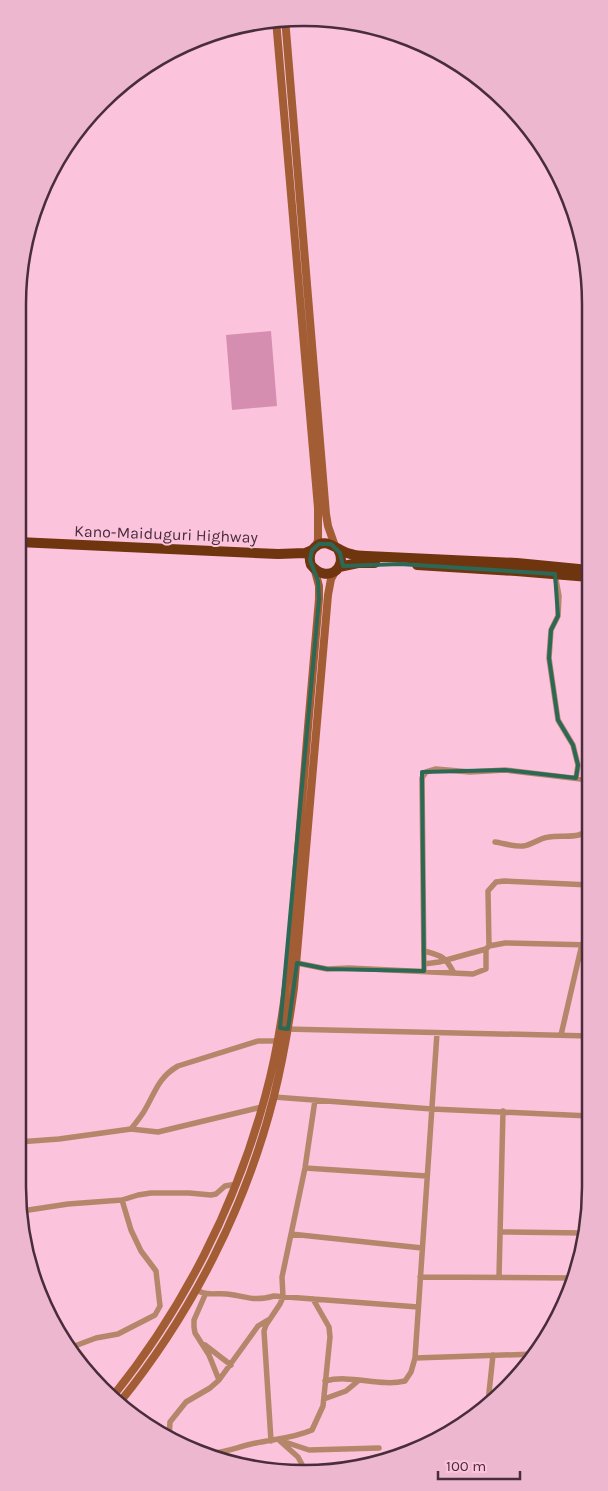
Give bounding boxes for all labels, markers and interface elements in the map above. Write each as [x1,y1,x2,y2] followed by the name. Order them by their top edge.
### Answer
[74,521,259,547] street label: Kano-Maiduguri Highway
[438,1448,520,1480] scale bar
[446,1457,486,1475] text: 100 m

